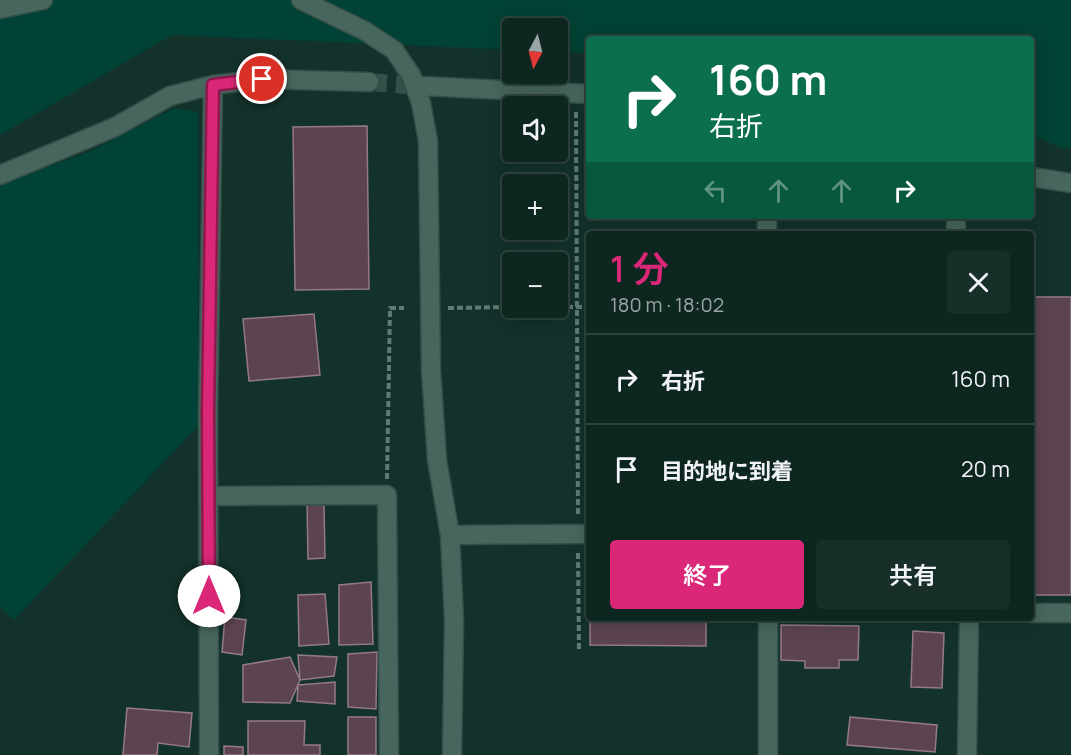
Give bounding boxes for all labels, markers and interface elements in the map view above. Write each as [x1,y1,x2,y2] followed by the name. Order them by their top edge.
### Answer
[502,18,568,84] north arrow
[502,18,568,318] map controls
[709,50,827,108] text: 160 m
[236,53,287,104] pin
[610,60,688,138] icon: right
[245,62,278,95] icon: arrive
[502,96,568,162] button: sound
[709,107,763,144] text: 右折
[502,174,568,240] button: +
[699,174,732,207] icon: left
[762,174,795,207] icon: ahead
[825,174,858,207] icon: ahead
[888,174,921,207] icon: right
[610,244,668,293] text: 1 分
[947,251,1010,314] button: close
[502,252,568,318] button: −
[610,291,724,318] text: 180 m · 18:02
[610,363,643,396] icon: right
[951,364,1010,394] text: 160 m
[661,366,705,396] text: 右折
[610,453,643,486] icon: arrive
[961,454,1010,484] text: 20 m
[661,456,793,486] text: 目的地に到着
[610,540,804,609] button: 終了
[816,540,1010,609] button: 共有
[177,564,241,628] position arrow

